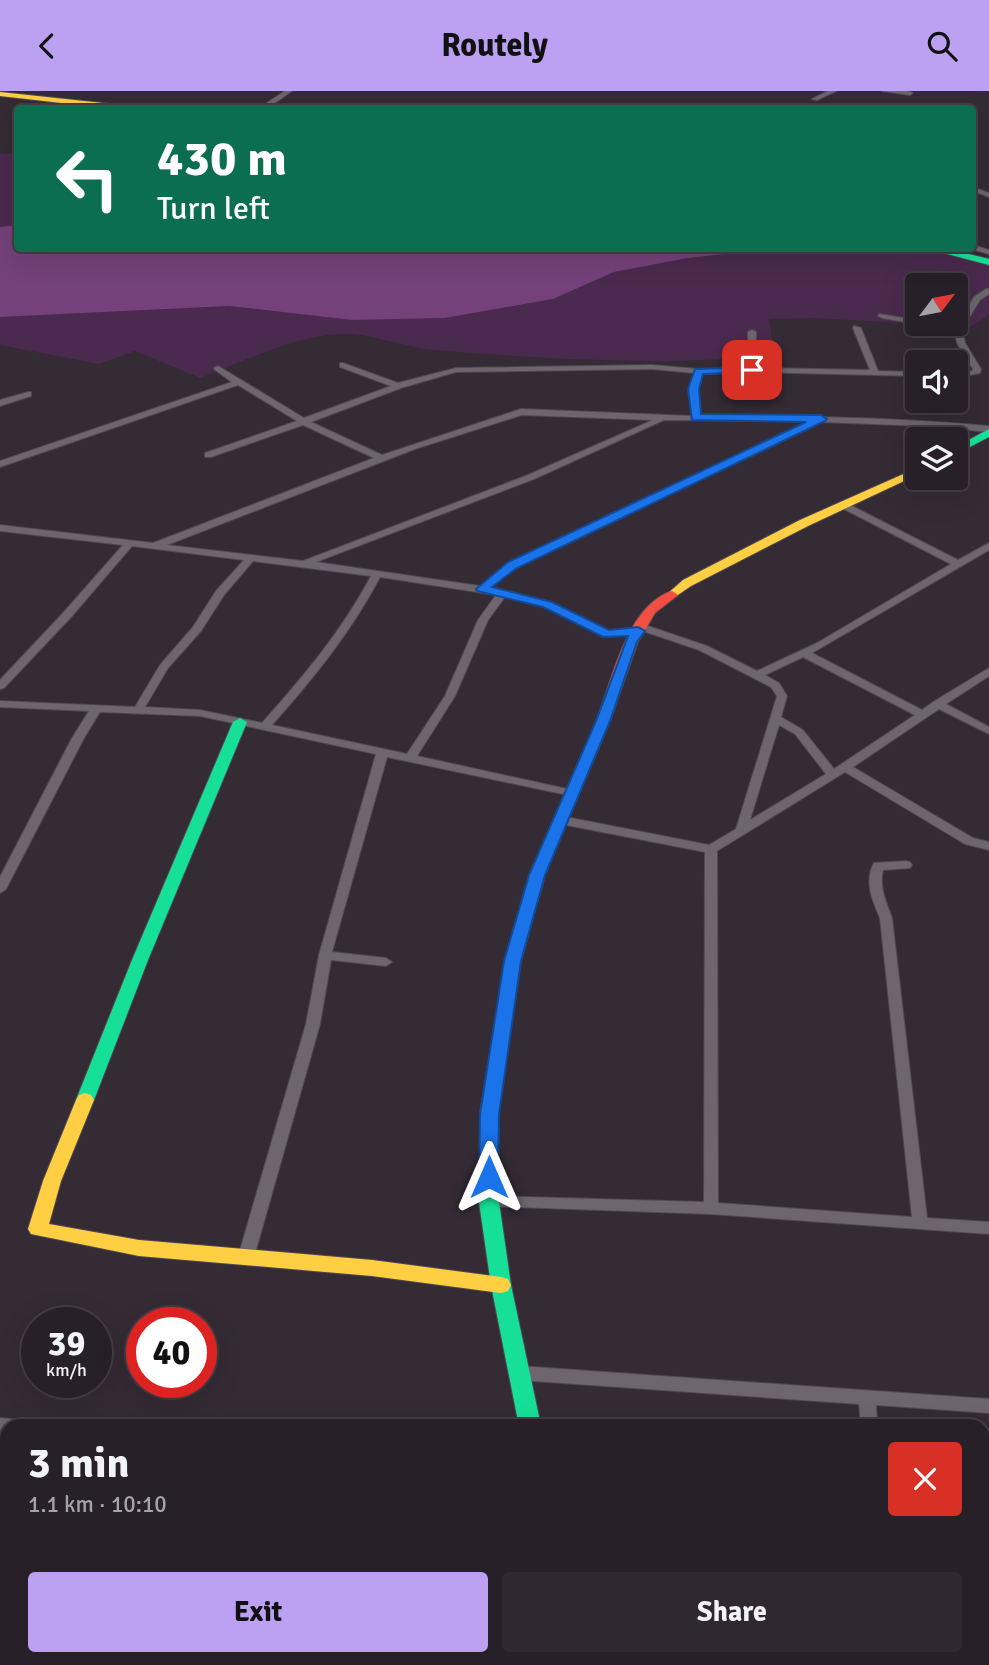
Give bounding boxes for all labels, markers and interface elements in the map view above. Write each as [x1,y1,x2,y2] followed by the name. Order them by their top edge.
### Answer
[441,26,548,65] text: Routely
[28,27,66,65] icon: back
[923,27,961,65] icon: search
[157,129,287,189] text: 430 m
[42,133,133,224] icon: left
[157,189,270,228] text: Turn left
[905,273,968,336] north arrow
[905,273,968,490] map controls
[722,340,782,400] pin
[905,350,968,413] button: sound
[733,351,771,389] icon: arrive
[905,427,968,490] button: layers
[452,1140,526,1214] position arrow
[126,1307,217,1398] speed limit sign: 40
[48,1322,85,1365] text: 39
[46,1359,87,1381] text: km/h
[28,1438,129,1489] text: 3 min
[888,1442,962,1516] button: close
[28,1490,167,1519] text: 1.1 km · 10:10
[28,1572,488,1652] button: Exit
[502,1572,962,1652] button: Share

